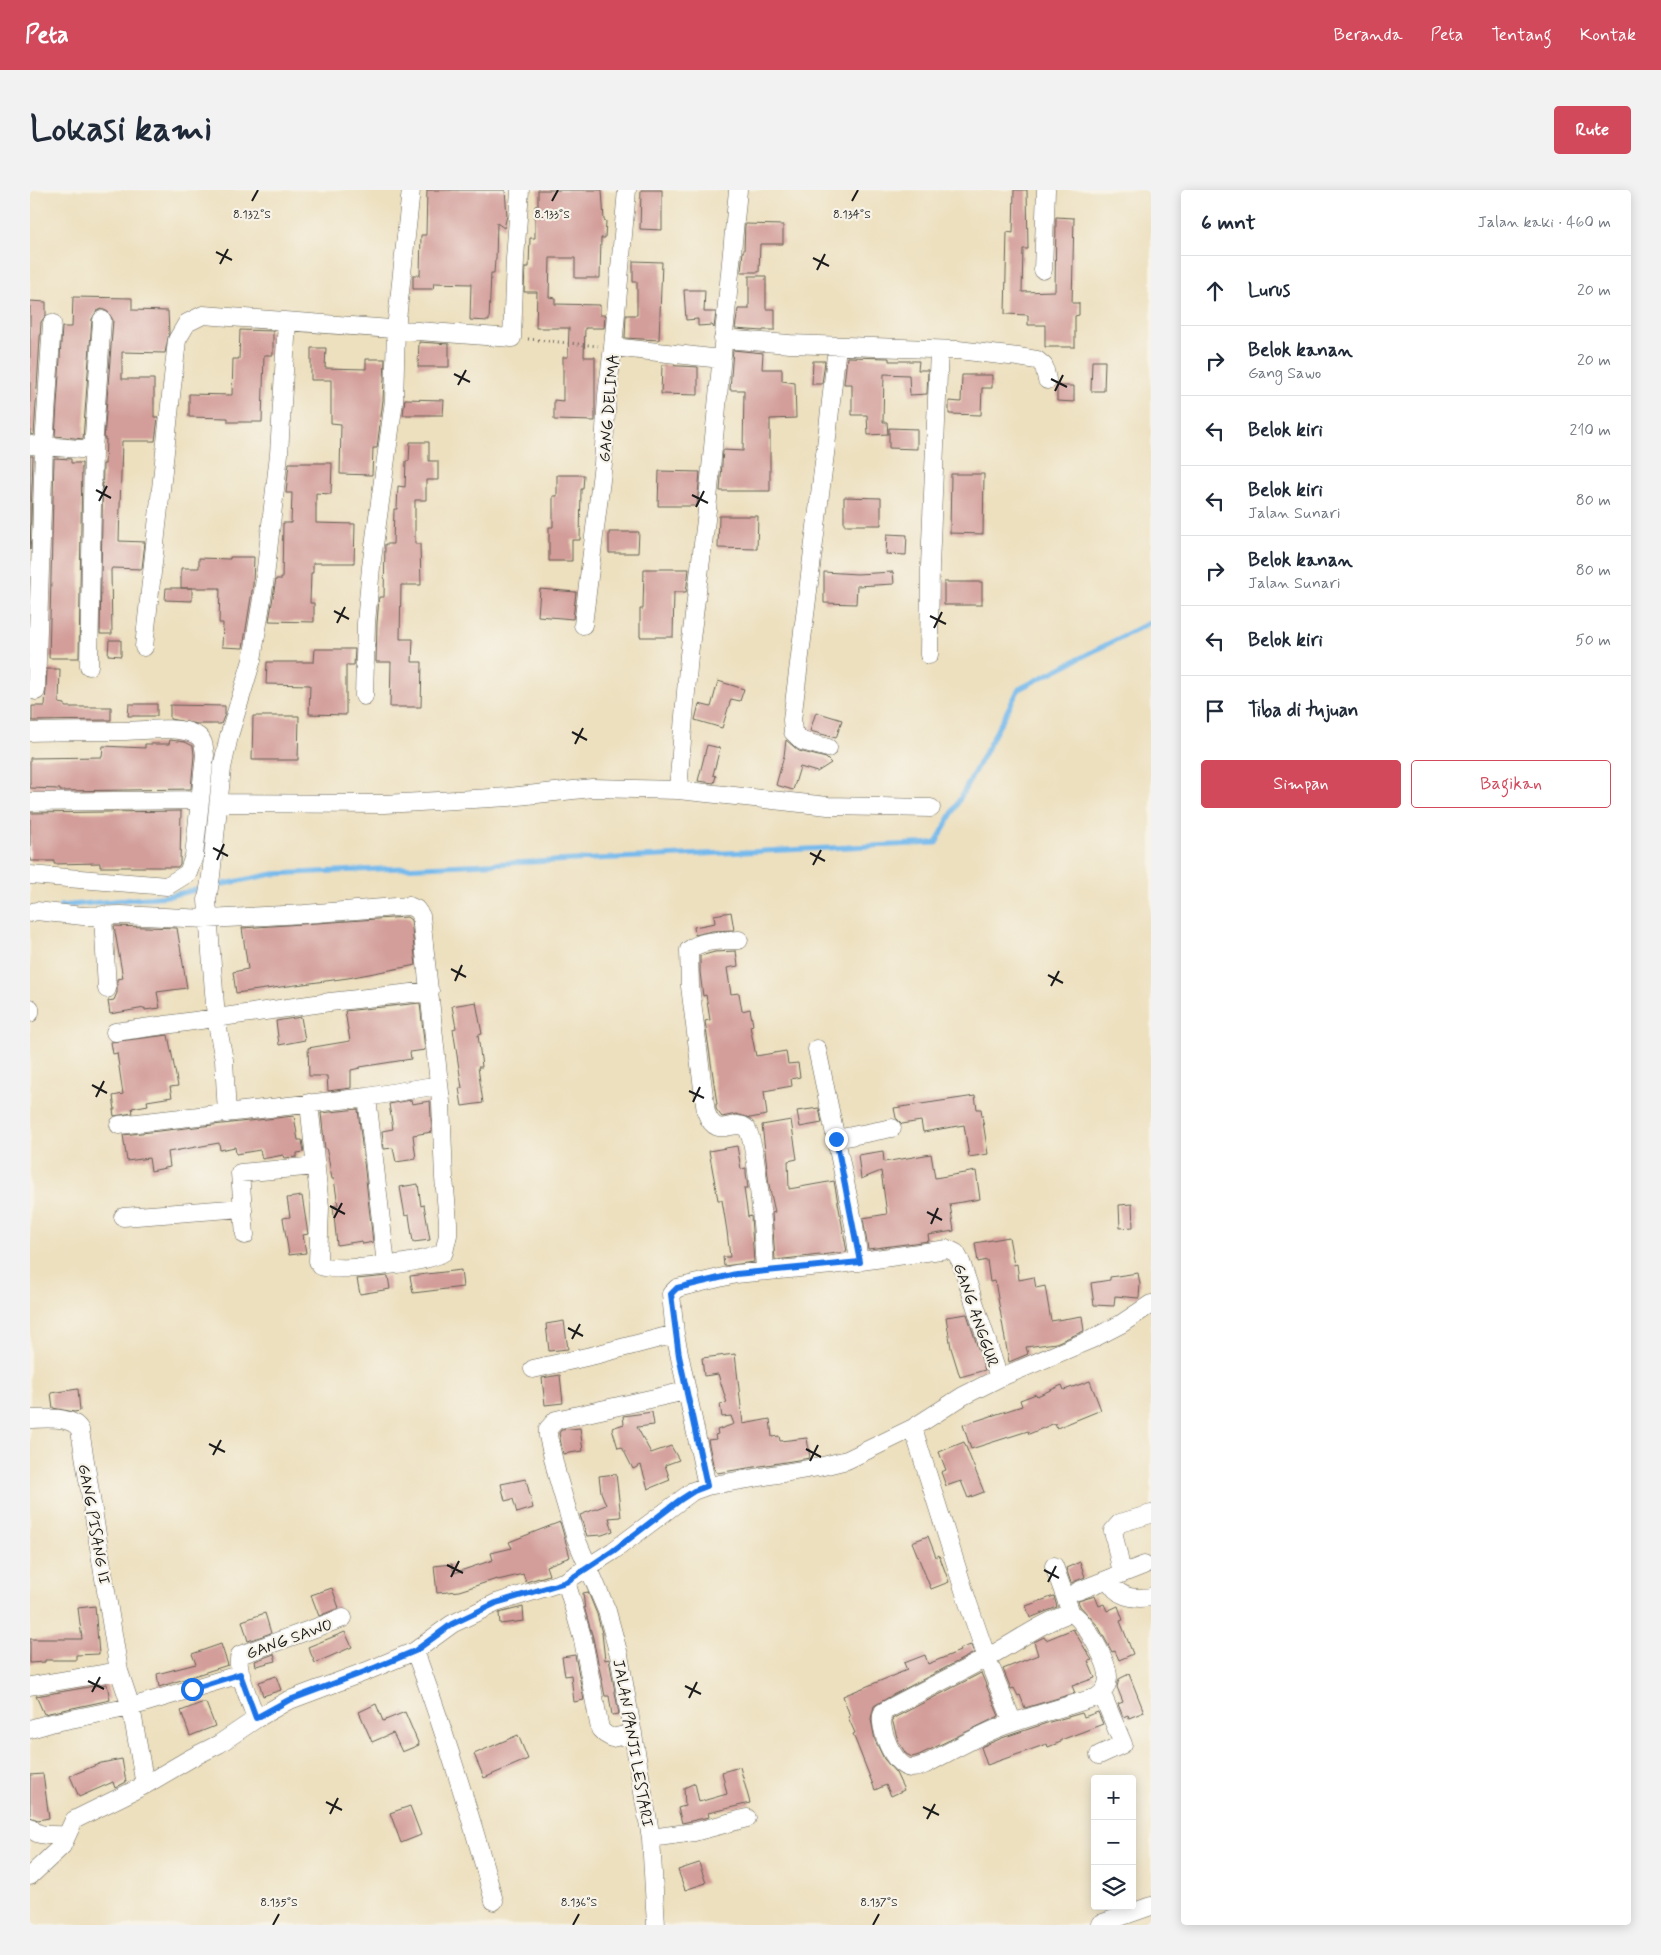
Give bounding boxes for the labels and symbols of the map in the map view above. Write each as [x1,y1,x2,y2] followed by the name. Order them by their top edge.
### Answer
[233,207,271,223] text: 8.132°S
[534,207,570,223] text: 8.133°S
[833,207,871,223] text: 8.134°S
[594,353,625,463] street label: GANG DELIMA
[825,1128,848,1151] route end
[948,1261,1003,1370] street label: GANG ANGGUR
[73,1462,114,1586] street label: GANG PISANG II
[243,1614,336,1665] street label: GANG SAWO
[607,1658,658,1829] street label: JALAN PANJI LESTARI
[181,1678,204,1701] route start
[260,1895,298,1911] text: 8.135°S
[561,1895,598,1911] text: 8.136°S
[860,1895,898,1911] text: 8.137°S

